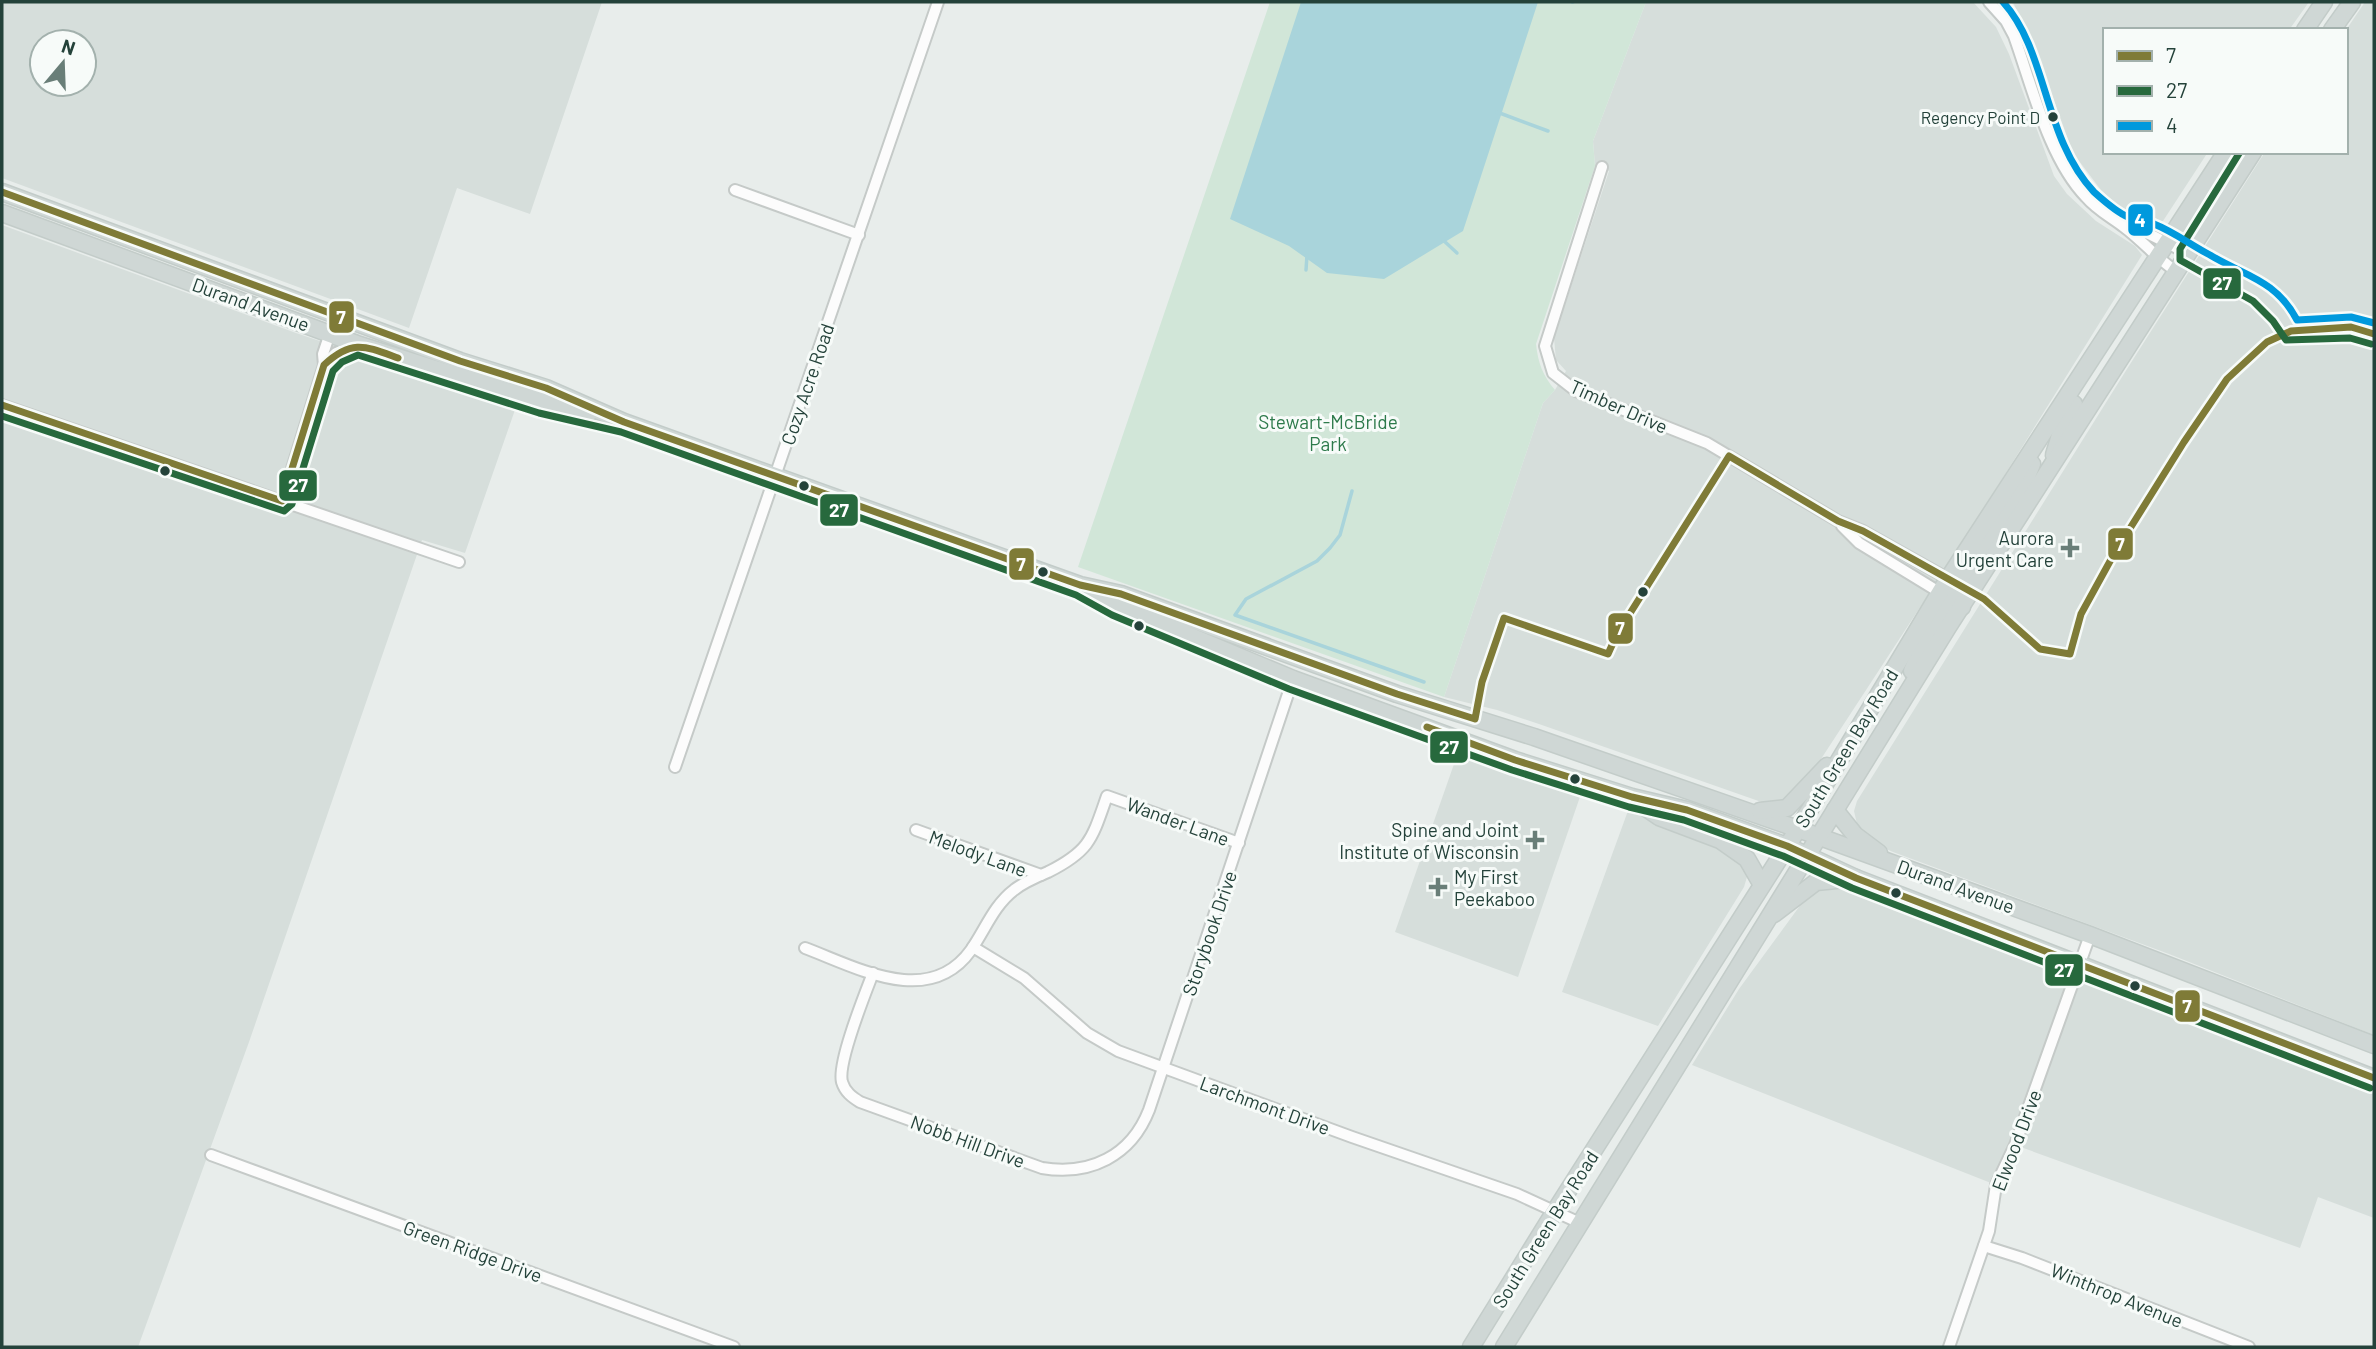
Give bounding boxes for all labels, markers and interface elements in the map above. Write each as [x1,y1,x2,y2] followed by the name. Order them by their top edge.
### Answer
[28,28,98,98] north arrow
[2103,28,2348,154] legend
[59,34,78,59] text: N
[2166,42,2176,67] text: 7
[2166,77,2187,102] text: 27
[1921,107,2040,127] place label: Regency Point D
[2046,110,2060,124] marker: Regency Point D
[2166,112,2178,137] text: 4
[2127,203,2154,237] line badge: 4
[2134,208,2146,231] text: 4
[2202,267,2242,300] line badge: 27
[2212,271,2233,294] text: 27
[189,272,313,336] street label: Durand Avenue
[328,300,355,334] line badge: 7
[336,305,346,328] text: 7
[775,320,839,448] street label: Cozy Acre Road
[1567,374,1671,438] street label: Timber Drive
[1258,410,1398,455] park label: Stewart-McBride Park
[158,464,172,478] unlabelled marker
[278,469,318,502] line badge: 27
[288,473,309,496] text: 27
[797,479,811,493] unlabelled marker
[819,493,859,527] line badge: 27
[829,498,850,521] text: 27
[1956,526,2054,571] place label: Aurora Urgent Care
[2107,527,2134,561] line badge: 7
[2115,532,2125,555] text: 7
[2060,538,2080,558] marker: Aurora Urgent Care
[1008,547,1035,581] line badge: 7
[1016,552,1026,575] text: 7
[1036,565,1050,579] unlabelled marker
[1636,585,1650,599] unlabelled marker
[1607,612,1634,645] line badge: 7
[1615,616,1625,639] text: 7
[1132,619,1146,633] unlabelled marker
[1789,664,1903,832] street label: South Green Bay Road
[1429,730,1469,764] line badge: 27
[1439,735,1460,758] text: 27
[1568,772,1582,786] unlabelled marker
[1124,792,1232,850] street label: Wander Lane
[1339,818,1519,863] place label: Spine and Joint Institute of Wisconsin
[926,825,1030,881] street label: Melody Lane
[1525,830,1545,850] marker: Spine and Joint Institute of Wisconsin
[1894,854,2018,918] street label: Durand Avenue
[1454,865,1535,910] place label: My First Peekaboo
[1177,867,1241,999] street label: Storybook Drive
[1428,877,1448,897] marker: My First Peekaboo
[1889,886,1903,900] unlabelled marker
[2044,953,2084,987] line badge: 27
[2054,958,2075,981] text: 27
[2128,979,2142,993] unlabelled marker
[2174,989,2201,1023] line badge: 7
[2182,994,2192,1017] text: 7
[1197,1071,1333,1139] street label: Larchmont Drive
[1986,1086,2046,1194] street label: Elwood Drive
[908,1110,1028,1172] street label: Nobb Hill Drive
[1487,1146,1603,1312] street label: South Green Bay Road
[400,1215,546,1287] street label: Green Ridge Drive
[2047,1258,2187,1332] street label: Winthrop Avenue

